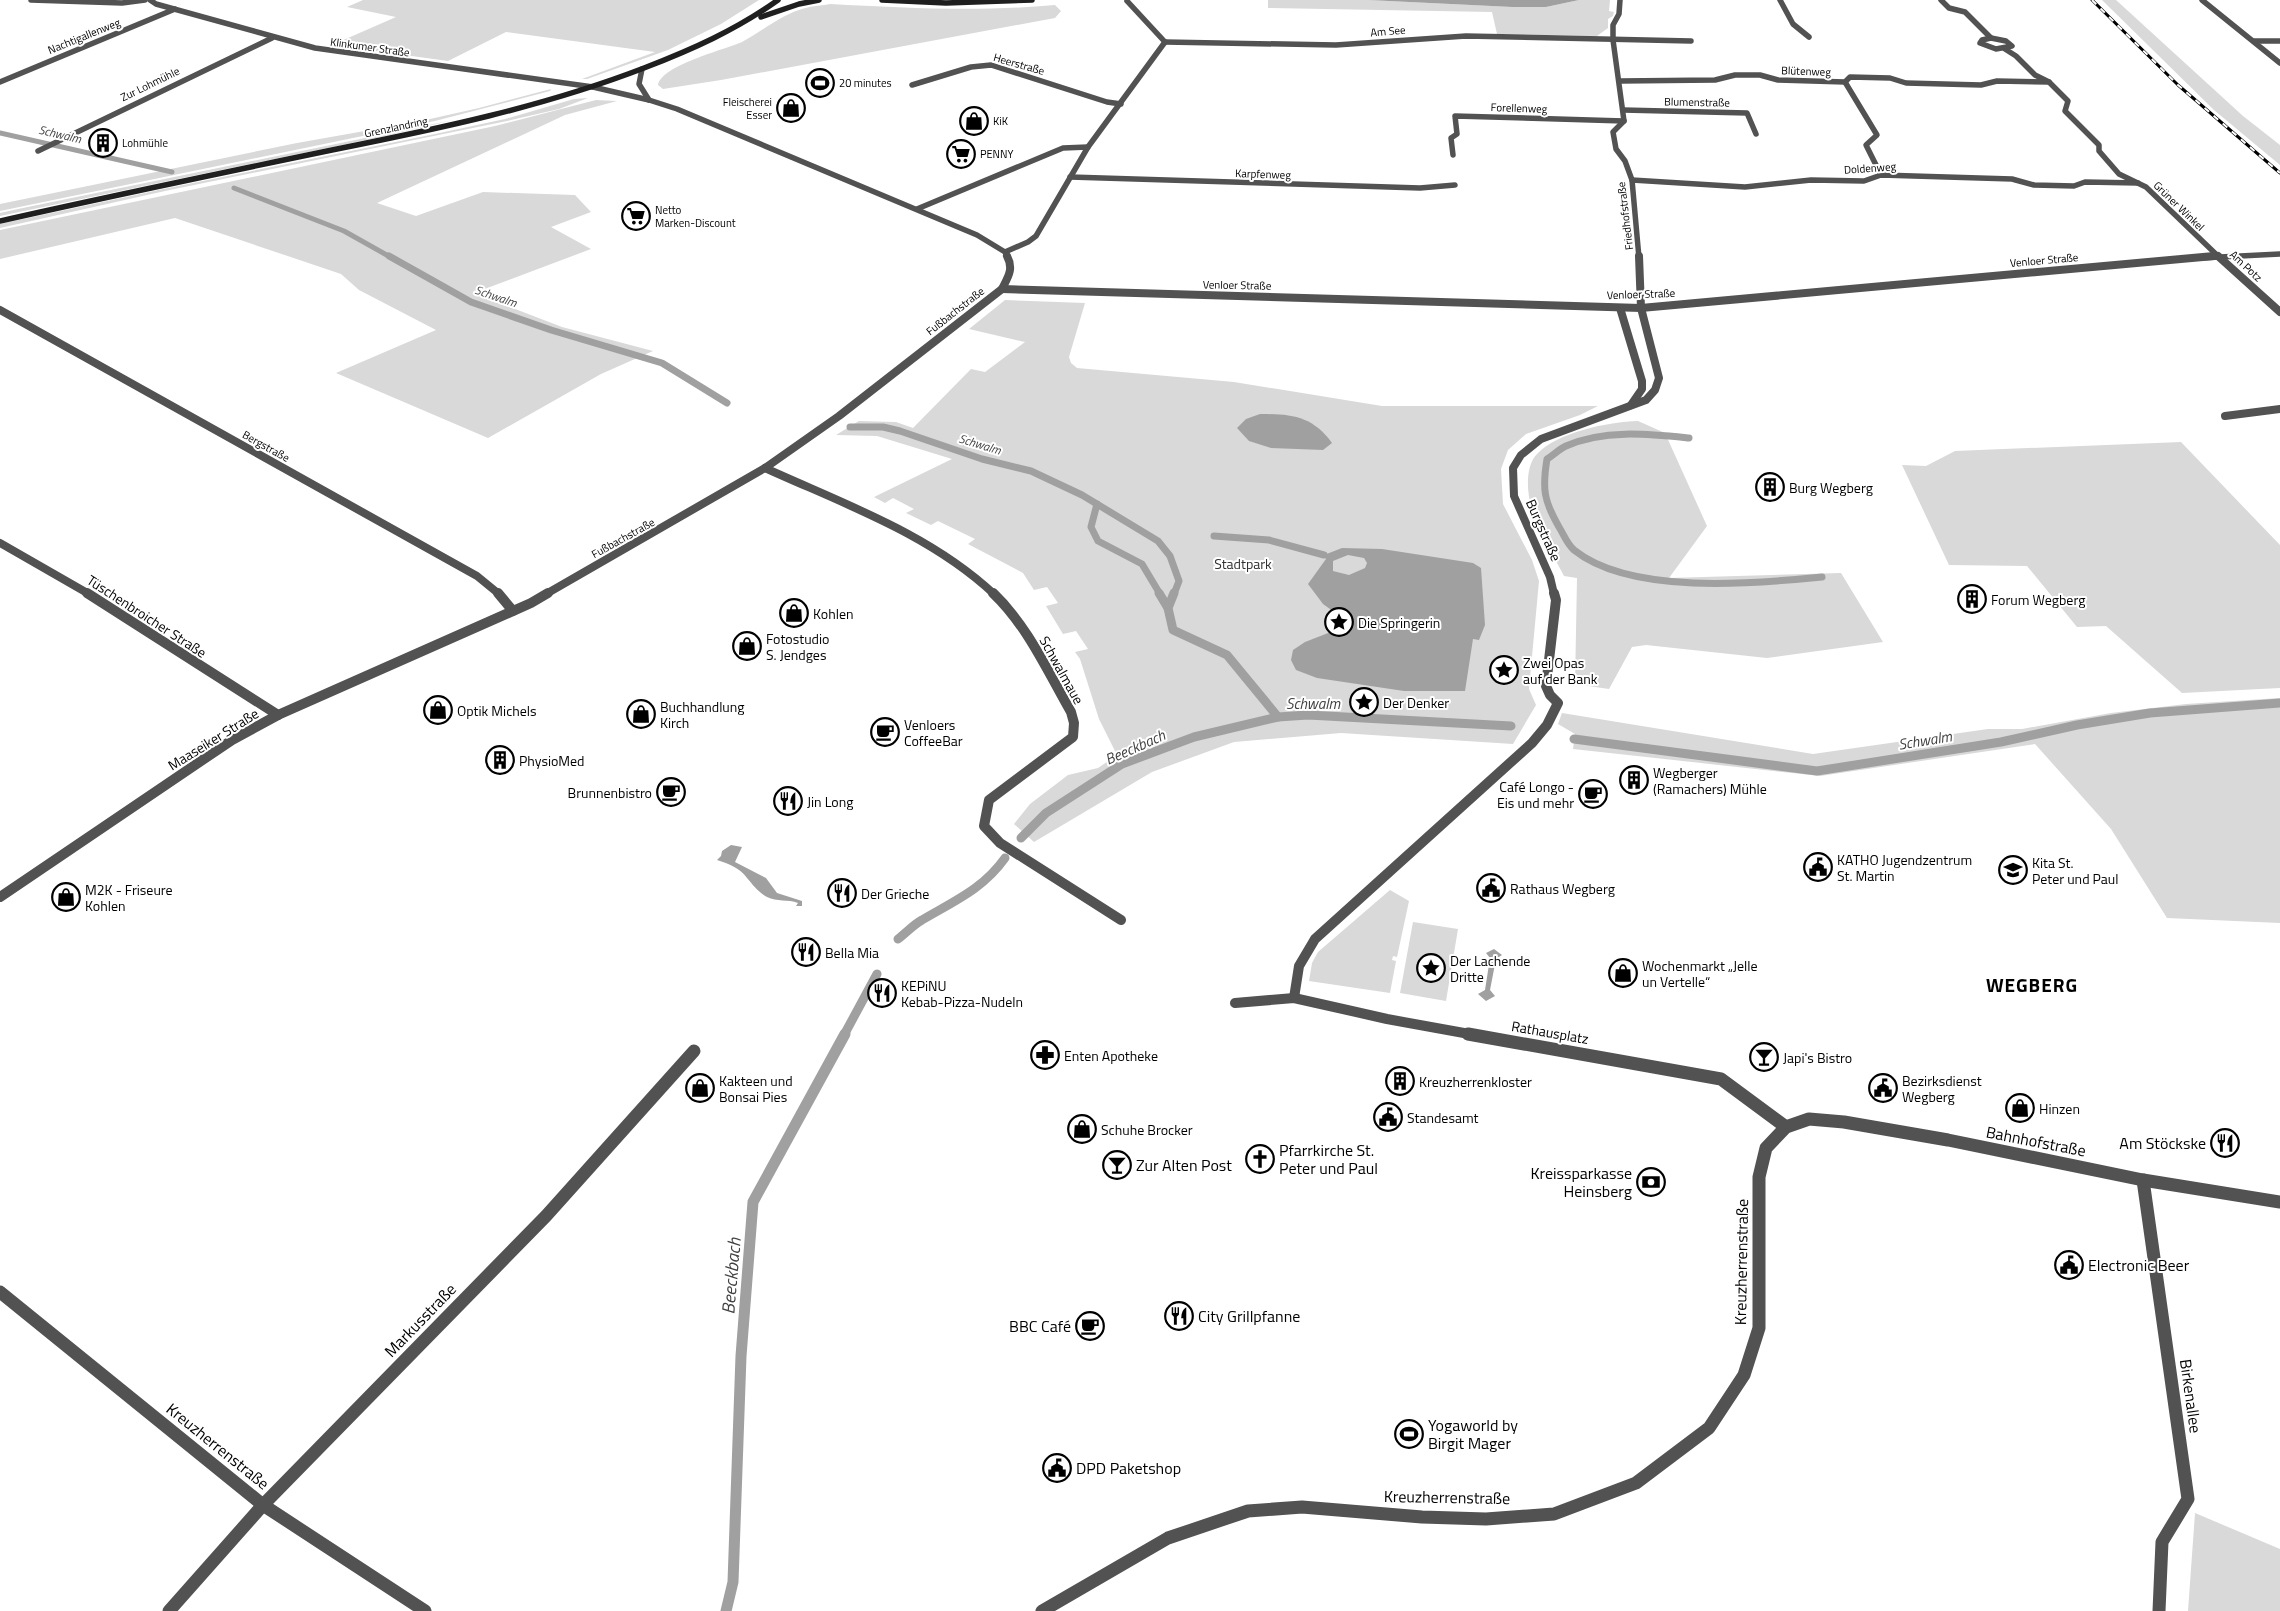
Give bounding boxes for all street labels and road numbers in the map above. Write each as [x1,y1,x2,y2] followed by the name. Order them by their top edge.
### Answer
[45,14,123,58] street label: Nachtigallenweg
[1370,21,1407,41] street label: Am See
[329,34,411,61] street label: Klinkumer Straße
[992,49,1047,79] street label: Heerstraße
[1781,62,1832,80] street label: Blütenweg
[118,63,183,105] street label: Zur Lohmühle
[1664,93,1731,111] street label: Blumenstraße
[1490,99,1548,117] street label: Forellenweg
[363,112,430,142] street label: Grenzlandring
[1843,158,1897,178] street label: Doldenweg
[1235,165,1292,183] street label: Karpfenweg
[2150,178,2208,234] street label: Grüner Winkel
[1613,181,1637,251] street label: Friedhofstraße
[2226,247,2266,285] street label: Am Potz
[2009,249,2079,271] street label: Venloer Straße
[1203,276,1272,294] street label: Venloer Straße
[923,283,988,339] street label: Fußbachstraße
[1606,285,1676,303] street label: Venloer Straße
[239,426,293,466] street label: Bergstraße
[1521,495,1567,565] street label: Burgstraße
[589,514,658,562] street label: Fußbachstraße
[83,569,211,663] street label: Tüschenbroicher Straße
[1035,632,1089,708] street label: Schwalmaue
[164,703,262,775] street label: Maaseiker Straße
[1510,1015,1590,1049] street label: Rathausplatz
[1984,1120,2088,1162] street label: Bahnhofstraße
[1728,1199,1754,1325] street label: Kreuzherrenstraße
[379,1278,461,1362] street label: Markusstraße
[2174,1357,2208,1435] street label: Birkenallee
[161,1397,275,1495] street label: Kreuzherrenstraße
[1384,1484,1510,1510] street label: Kreuzherrenstraße

